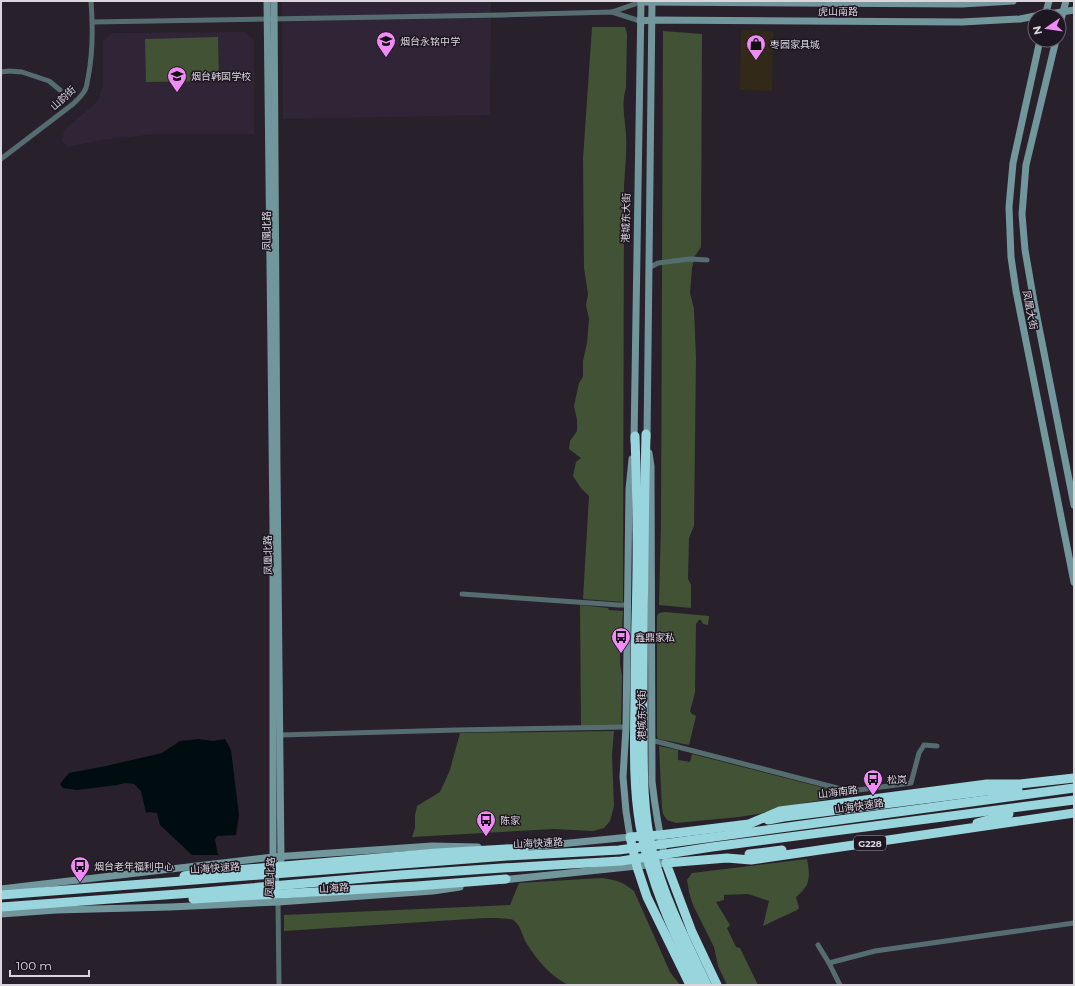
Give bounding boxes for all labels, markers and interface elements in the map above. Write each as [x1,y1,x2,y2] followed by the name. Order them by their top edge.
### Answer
[818,5,858,18] street label: 虎山南路
[1027,8,1067,48] north arrow
[1029,24,1045,36] text: N
[375,30,397,58] school or university icon: 烟台永铭中学
[745,33,767,61] shop icon: 枣园家具城
[400,35,460,48] place label: 烟台永铭中学
[769,38,820,51] place label: 枣园家具城
[166,65,188,93] school or university icon: 烟台韩国学校
[191,70,251,83] place label: 烟台韩国学校
[48,83,78,113] street label: 山韵街
[619,193,633,243] street label: 港城东大街
[260,211,273,251] street label: 凤凰北路
[1020,289,1040,331] street label: 凤凰大街
[261,535,275,575] street label: 凤凰北路
[610,626,632,654] bus stop icon: 鑫鼎家私
[635,631,675,644] place label: 鑫鼎家私
[635,690,648,740] street label: 港城东大街
[862,768,884,796] bus stop icon: 松岚
[887,773,907,786] place label: 松岚
[817,783,859,801] street label: 山海南路
[833,796,885,816] street label: 山海快速路
[475,809,497,837] bus stop icon: 陈家
[500,814,521,827] place label: 陈家
[513,835,563,851] street label: 山海快速路
[854,836,886,850] road number: G228
[69,855,91,883] bus stop icon: 烟台老年福利中心
[262,857,278,897] street label: 凤凰北路
[94,860,174,873] place label: 烟台老年福利中心
[190,860,240,876] street label: 山海快速路
[319,880,349,896] street label: 山海路
[10,952,89,978] scale bar
[16,958,52,973] text: 100 m

